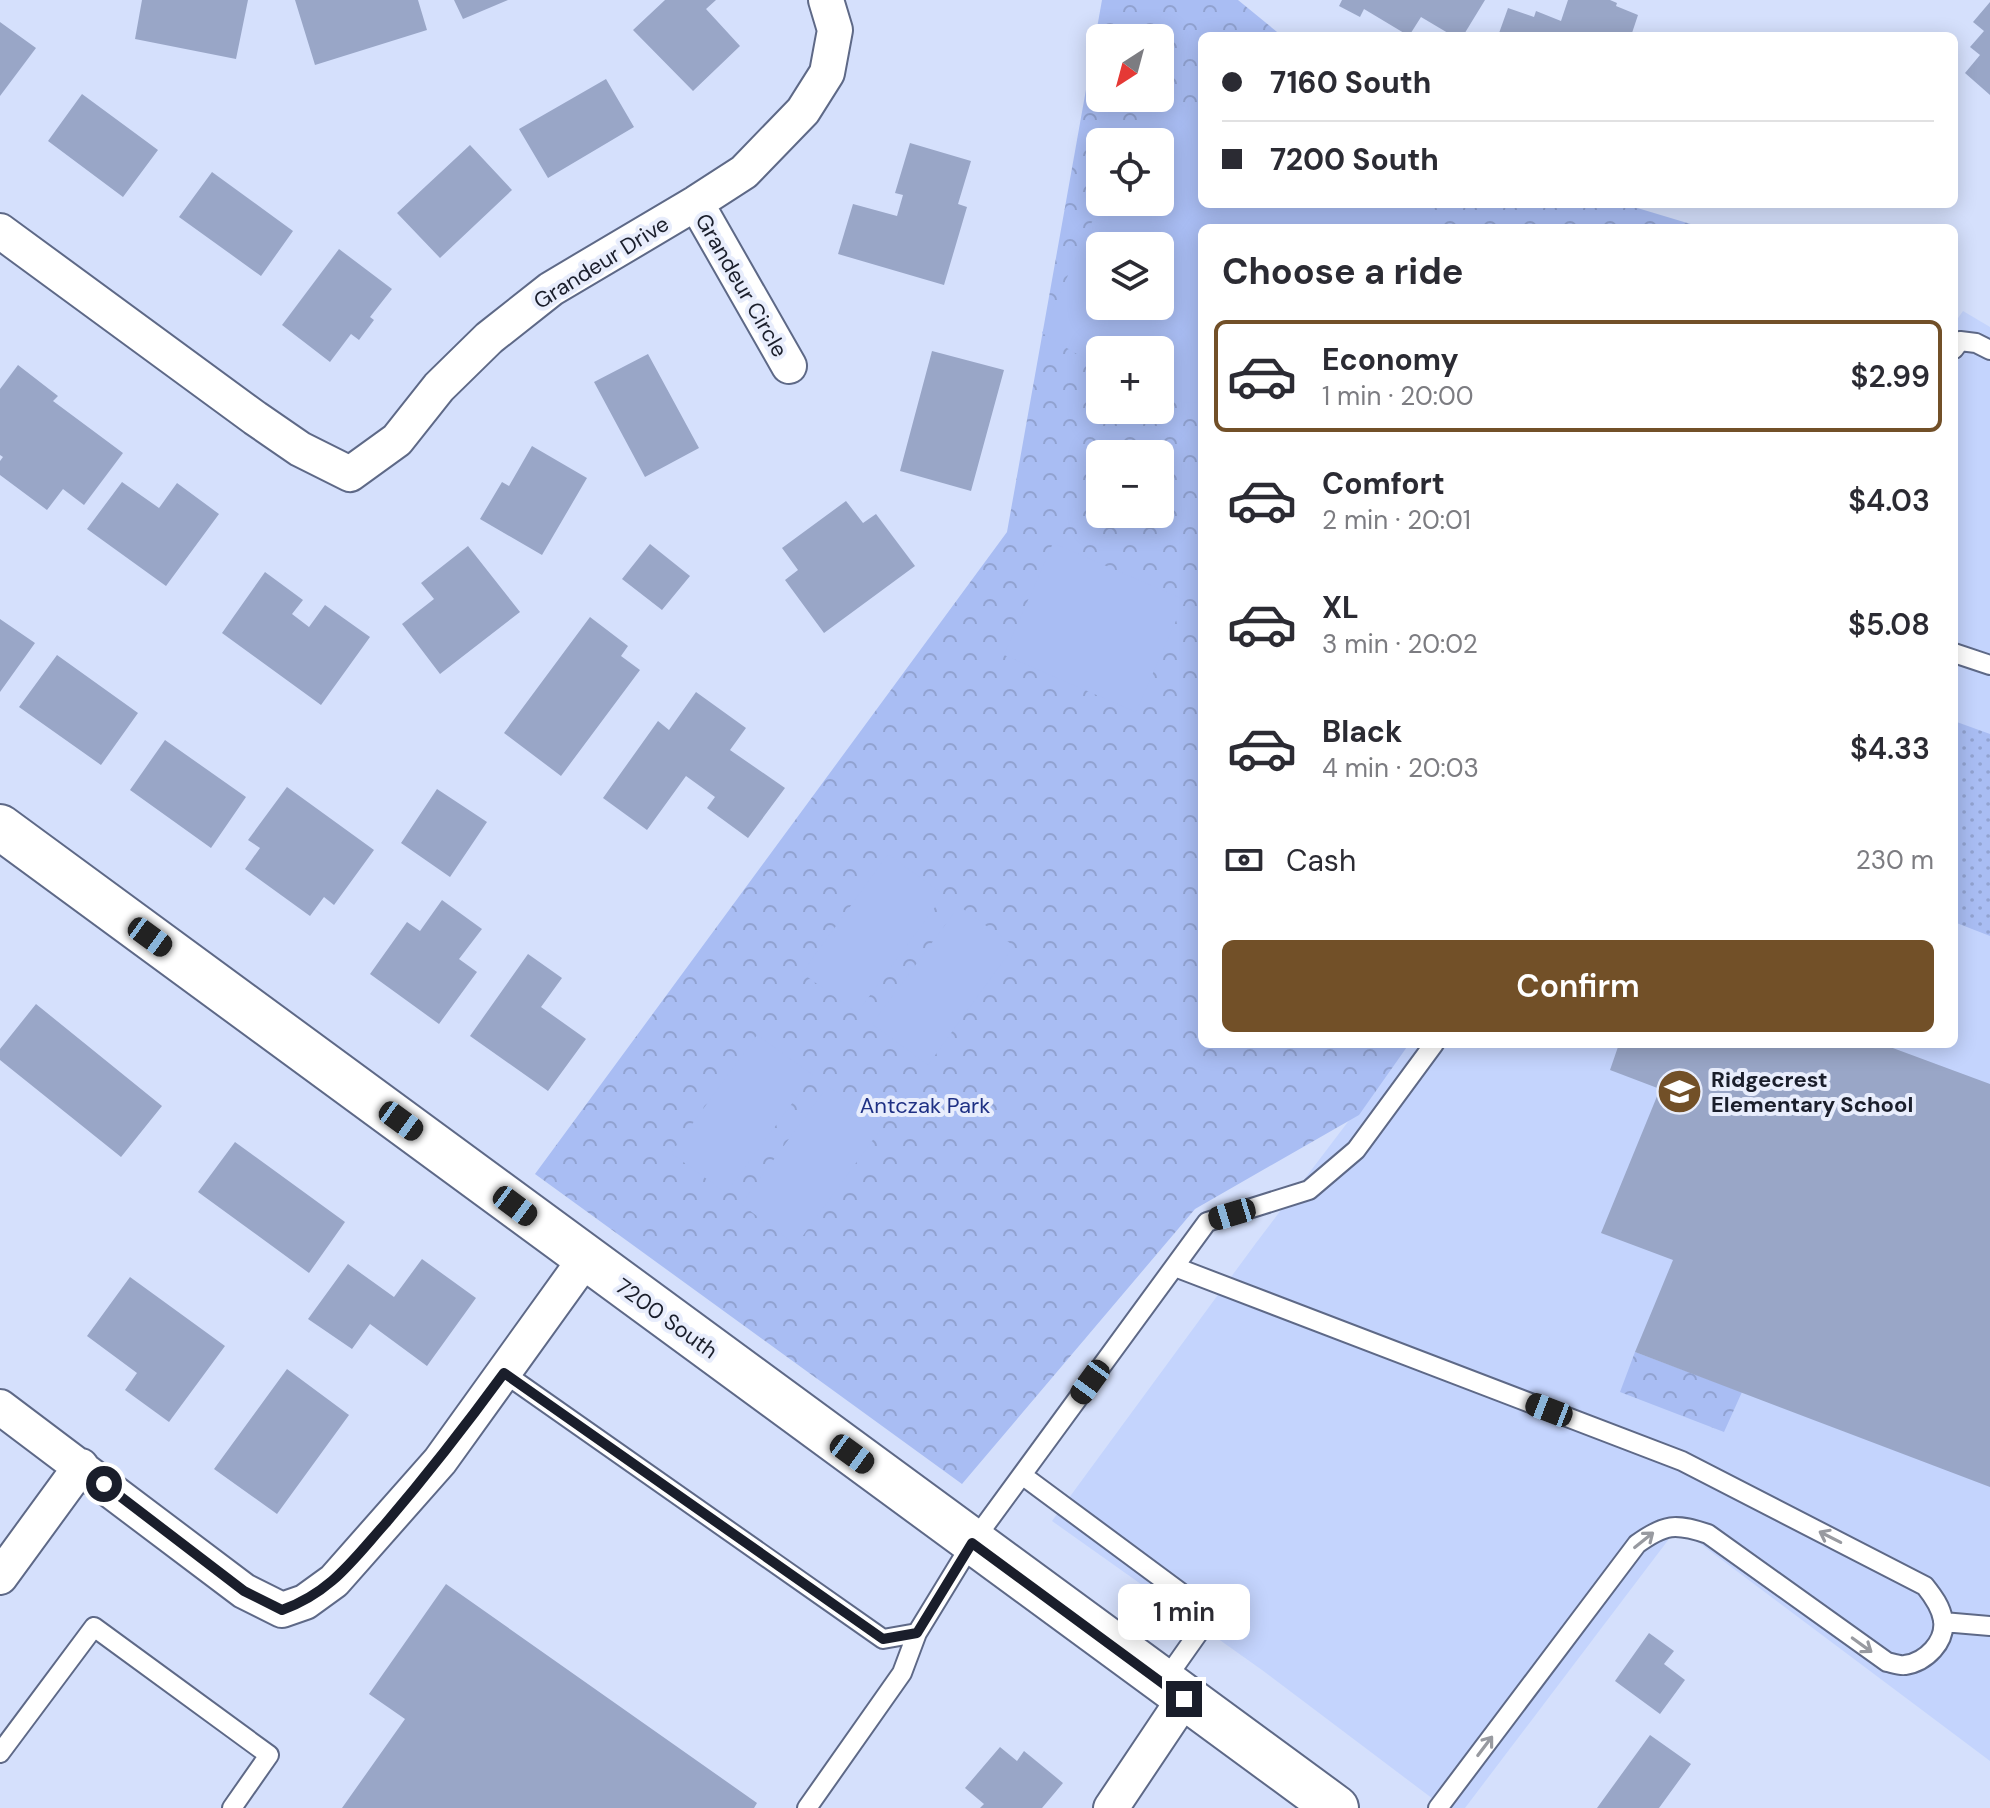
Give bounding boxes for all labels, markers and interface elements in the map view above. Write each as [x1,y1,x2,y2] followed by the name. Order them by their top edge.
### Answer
[1086,24,1174,112] north arrow
[1086,24,1174,528] map controls
[1270,63,1431,102] text: 7160 South
[1086,128,1174,216] button: locate
[1270,140,1439,179] text: 7200 South
[689,208,794,362] street label: Grandeur Circle
[528,209,674,316] street label: Grandeur Drive
[1086,232,1174,320] button: layers
[1222,248,1463,295] text: Choose a ride
[1086,336,1174,424] button: +
[1226,340,1298,412] icon: car
[1322,340,1459,379] text: Economy
[1851,357,1930,396] text: $2.99
[1322,379,1474,413] text: 1 min · 20:00
[1086,440,1174,528] button: −
[1226,464,1298,536] icon: car
[1322,464,1445,503] text: Comfort
[1848,481,1930,520] text: $4.03
[1322,503,1471,537] text: 2 min · 20:01
[1226,588,1298,660] icon: car
[1322,588,1359,627] text: XL
[1848,605,1930,644] text: $5.08
[1322,627,1478,661] text: 3 min · 20:02
[1226,712,1298,784] icon: car
[1322,712,1402,751] text: Black
[1850,729,1930,768] text: $4.33
[1322,751,1479,785] text: 4 min · 20:03
[1222,838,1266,882] icon: cash
[1286,841,1356,880] text: Cash
[1856,843,1934,877] text: 230 m
[124,913,176,961] car
[1222,940,1934,1032] button: Confirm
[1711,1065,1913,1119] place label: Ridgecrest Elementary School
[1656,1068,1704,1116] school or university icon: Ridgecrest Elementary School
[860,1091,990,1120] park label: Antczak Park
[375,1097,427,1145] car
[489,1182,541,1230] car
[1206,1196,1258,1232] car
[610,1272,723,1365] street label: 7200 South
[1066,1356,1114,1408] car
[1522,1390,1576,1430] car
[826,1430,878,1478] car
[86,1466,122,1502] route start
[1819,1529,1843,1544] one-way arrow
[1633,1532,1654,1549] one-way arrow
[1118,1583,1250,1639] callout: 1 min
[1153,1595,1215,1629] text: 1 min
[1851,1637,1873,1653] one-way arrow
[1166,1681,1202,1717] route end
[1477,1735,1494,1757] one-way arrow

